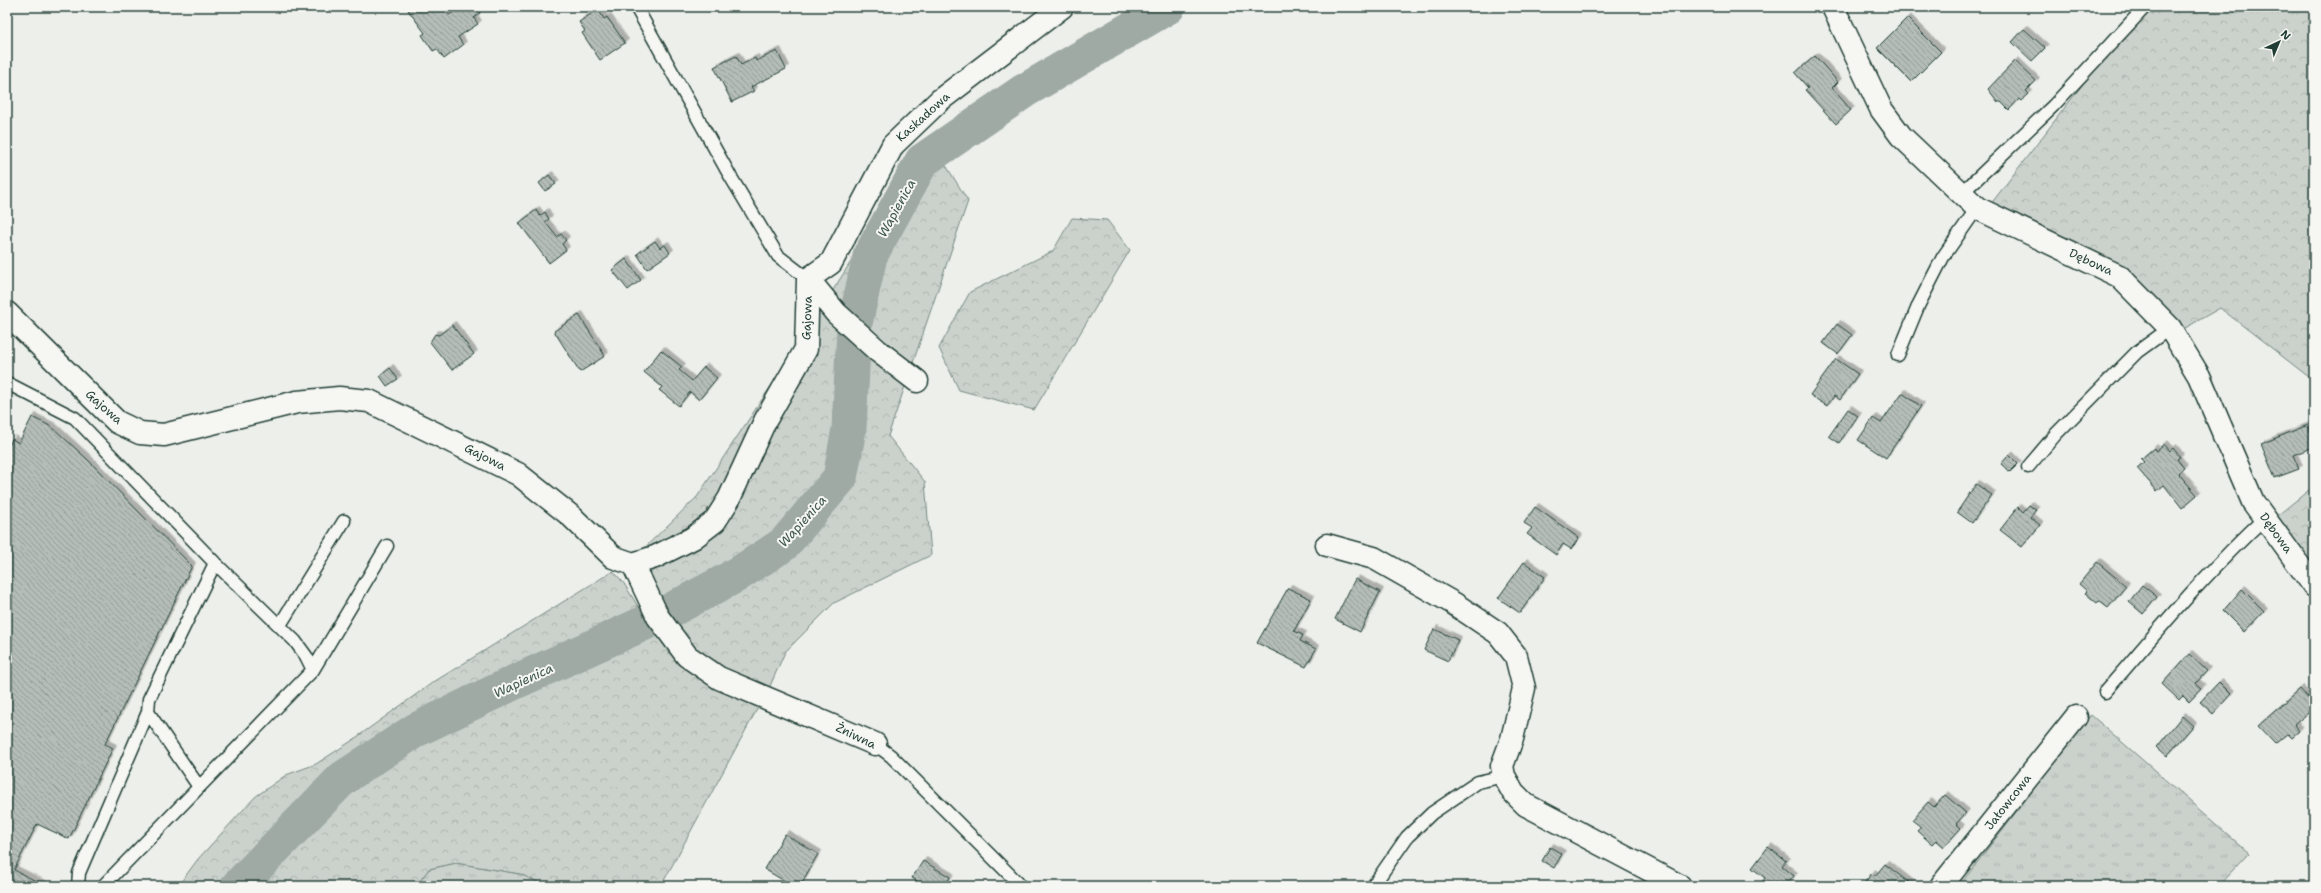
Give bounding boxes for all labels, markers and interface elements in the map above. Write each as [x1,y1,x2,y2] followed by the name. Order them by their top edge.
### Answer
[2259,22,2299,62] north arrow
[2277,27,2294,44] text: N
[893,88,954,145] street label: Kaskadowa
[874,176,919,240] water label: Wapienica
[2067,245,2116,279] street label: Dębowa
[798,295,816,340] street label: Gajowa
[82,386,126,428] street label: Gajowa
[462,440,509,474] street label: Gajowa
[775,492,830,551] water label: Wapienica
[2256,510,2296,557] street label: Dębowa
[491,659,556,702] water label: Wapienica
[833,719,879,753] street label: Żniwna
[1981,770,2035,833] street label: Jałowcowa

